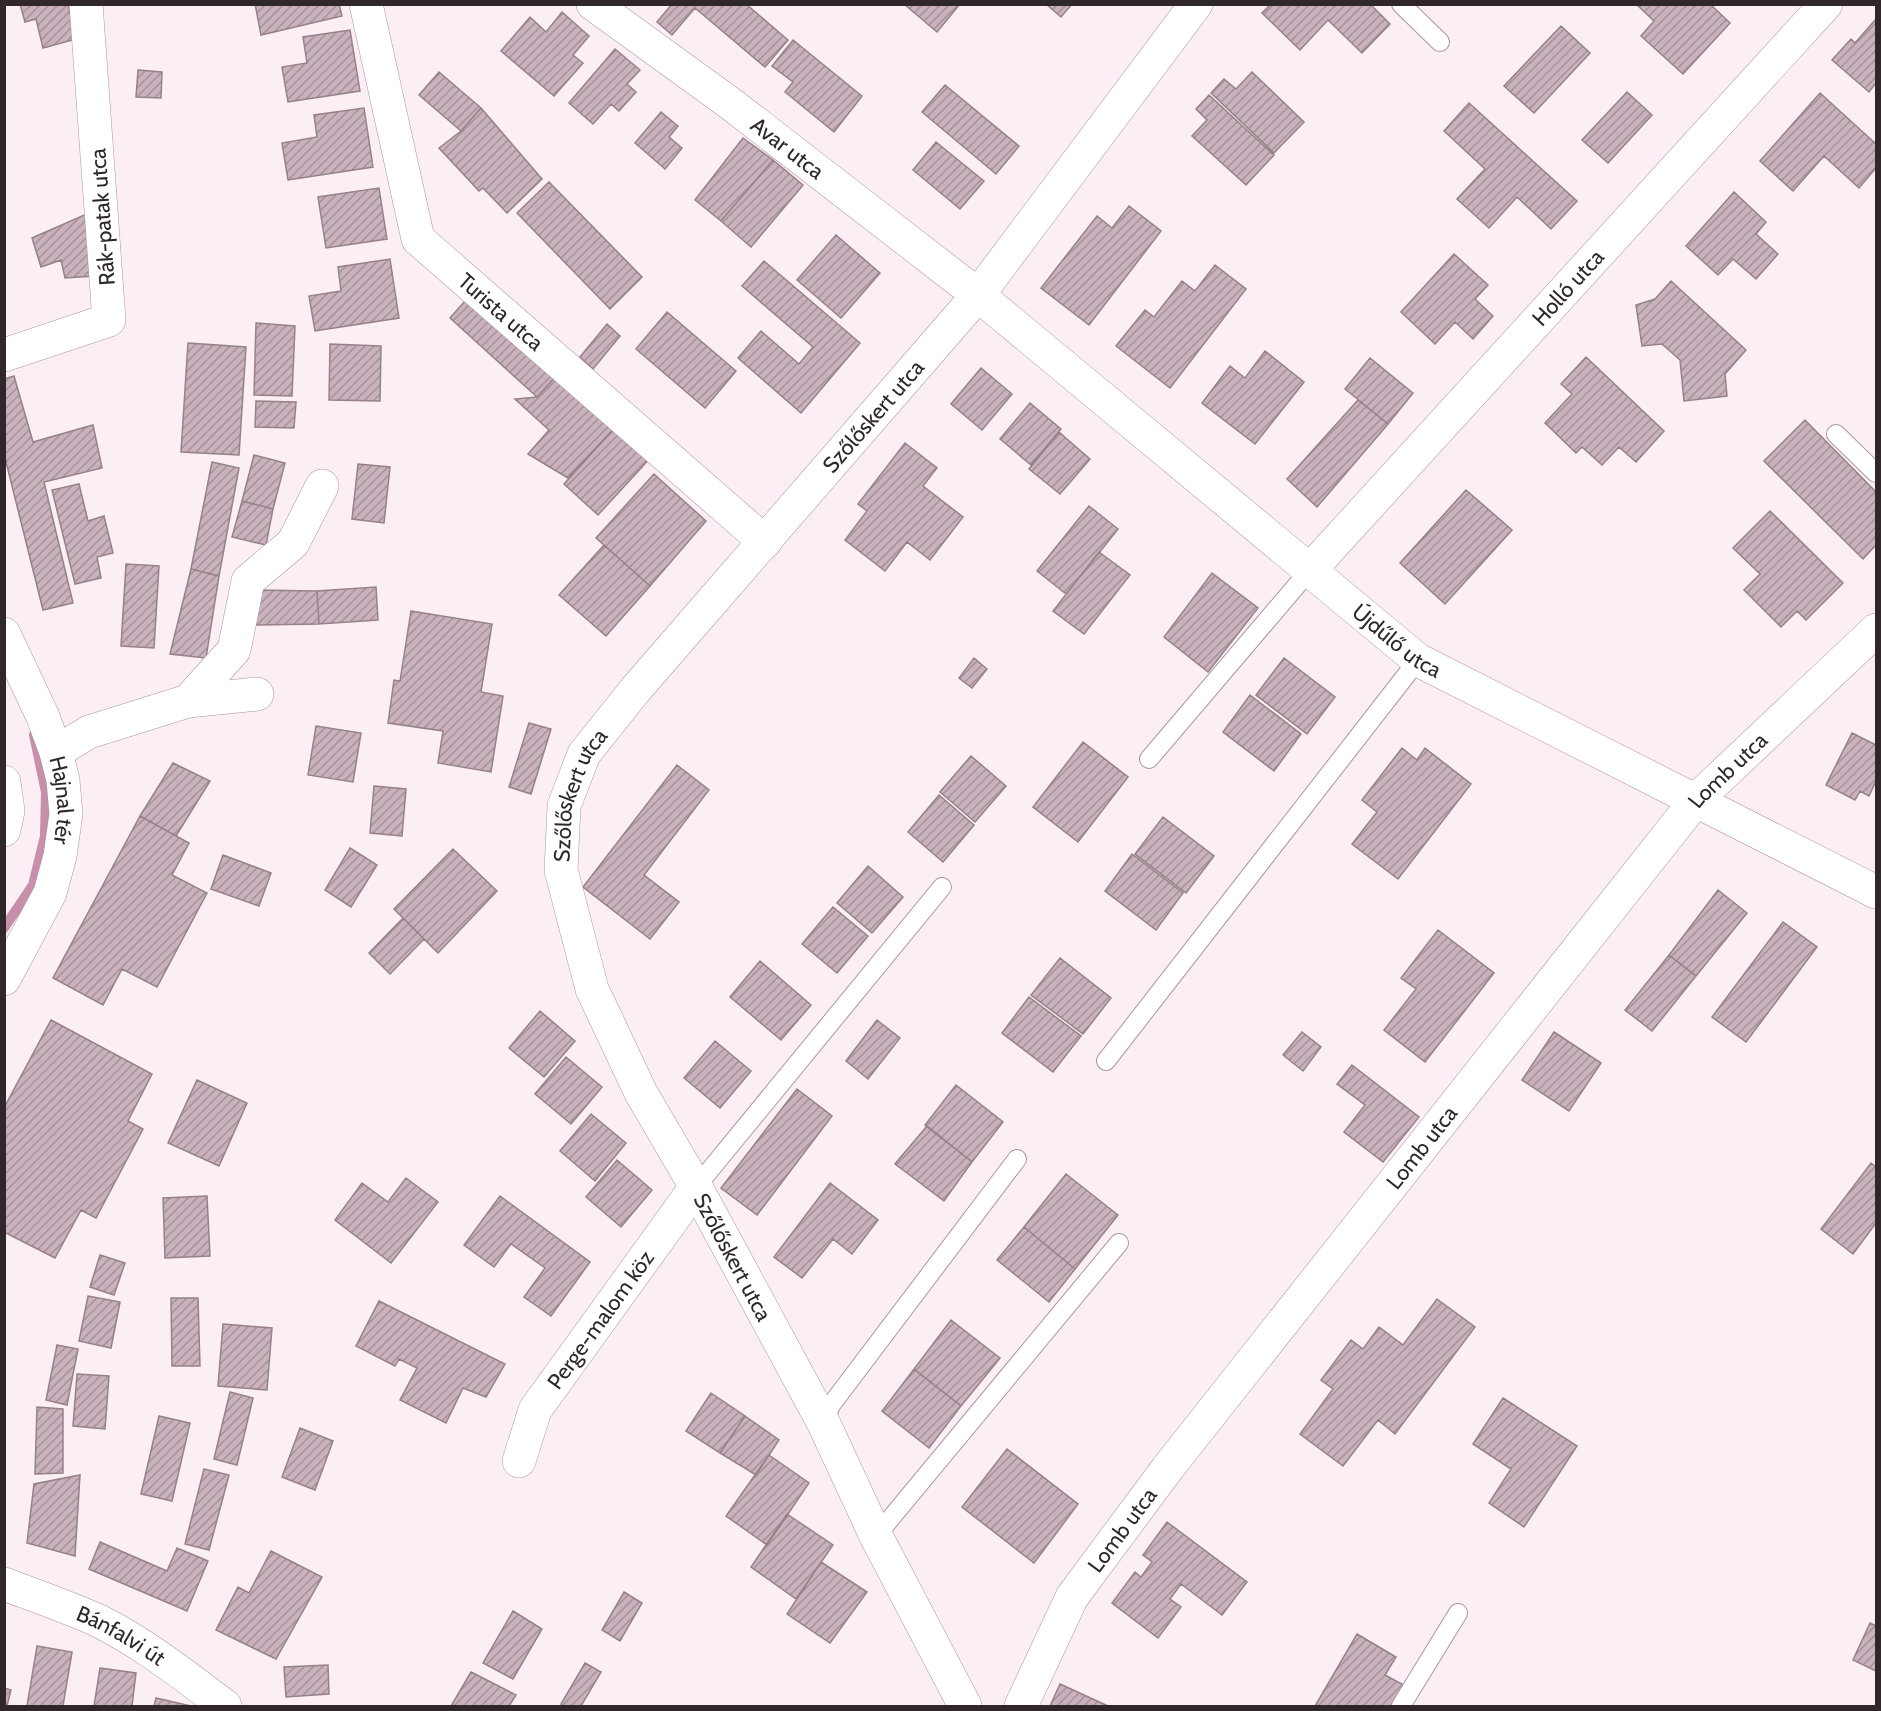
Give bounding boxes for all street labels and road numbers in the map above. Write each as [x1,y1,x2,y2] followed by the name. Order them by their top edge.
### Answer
[745,111,830,185] street label: Avar utca
[84,147,121,286] street label: Rák-patak utca
[1526,243,1610,331] street label: Holló utca
[453,267,549,357] street label: Turista utca
[817,354,930,478] street label: Szőlőskert utca
[1347,598,1446,684] street label: Újdűlő utca
[548,723,613,863] street label: Szőlőskert utca
[1682,727,1773,813] street label: Lomb utca
[43,753,79,846] street label: Hajnal tér
[1381,1100,1463,1195] street label: Lomb utca
[688,1189,778,1326] street label: Szőlőskert utca
[541,1245,660,1395] street label: Perge-malom köz
[1082,1482,1163,1578] street label: Lomb utca
[72,1600,171,1672] street label: Bánfalvi út

